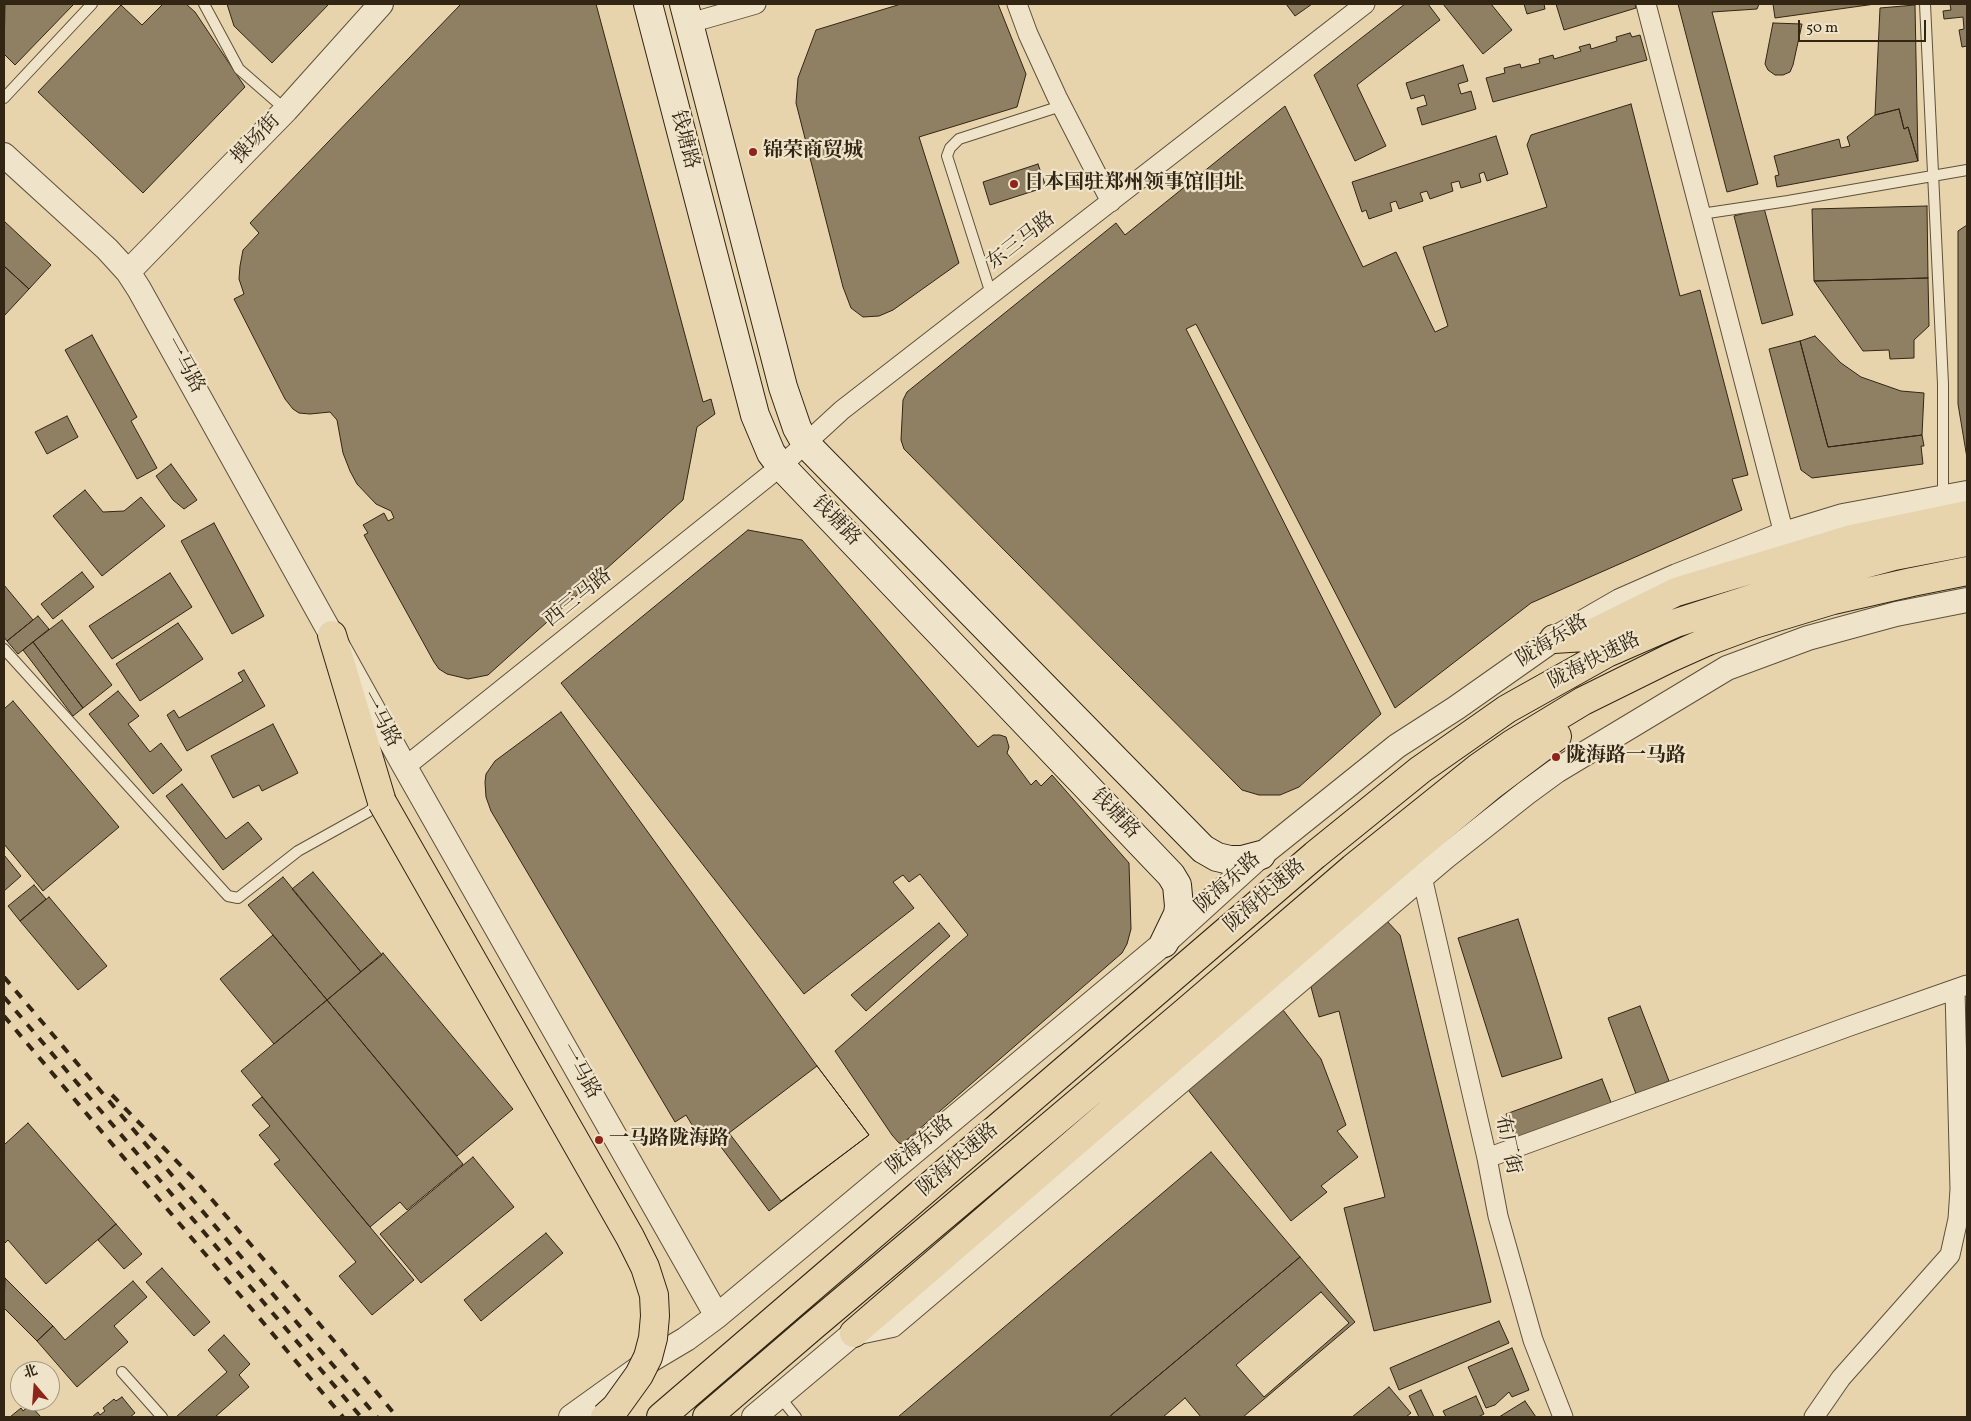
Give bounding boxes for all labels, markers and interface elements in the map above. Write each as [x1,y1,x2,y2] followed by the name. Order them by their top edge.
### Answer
[1801,10,1928,42] scale bar
[1806,18,1838,39] text: 50 m
[664,108,702,172] street label: 钱塘路
[228,110,286,170] street label: 操场街
[763,140,863,164] place label: 锦荣商贸城
[747,146,759,158] marker: 锦荣商贸城
[1024,172,1244,196] place label: 日本国驻郑州领事馆旧址
[1008,178,1020,190] marker: 日本国驻郑州领事馆旧址
[983,208,1061,276] street label: 东三马路
[158,334,208,398] street label: 一马路
[806,492,864,552] street label: 钱塘路
[540,565,618,633] street label: 西三马路
[1513,611,1593,673] street label: 陇海东路
[1545,629,1645,695] street label: 陇海快速路
[354,688,404,752] street label: 一马路
[1566,745,1686,769] place label: 陇海路一马路
[1550,751,1562,763] marker: 陇海路一马路
[1085,785,1143,845] street label: 钱塘路
[1191,848,1267,920] street label: 陇海东路
[1220,855,1312,939] street label: 陇海快速路
[554,1040,604,1104] street label: 一马路
[883,1111,959,1181] street label: 陇海东路
[1488,1113,1524,1177] street label: 布厂街
[913,1119,1005,1203] street label: 陇海快速路
[609,1128,729,1152] place label: 一马路陇海路
[593,1134,605,1146] marker: 一马路陇海路
[10,1361,60,1411] north arrow
[21,1361,40,1383] text: 北

